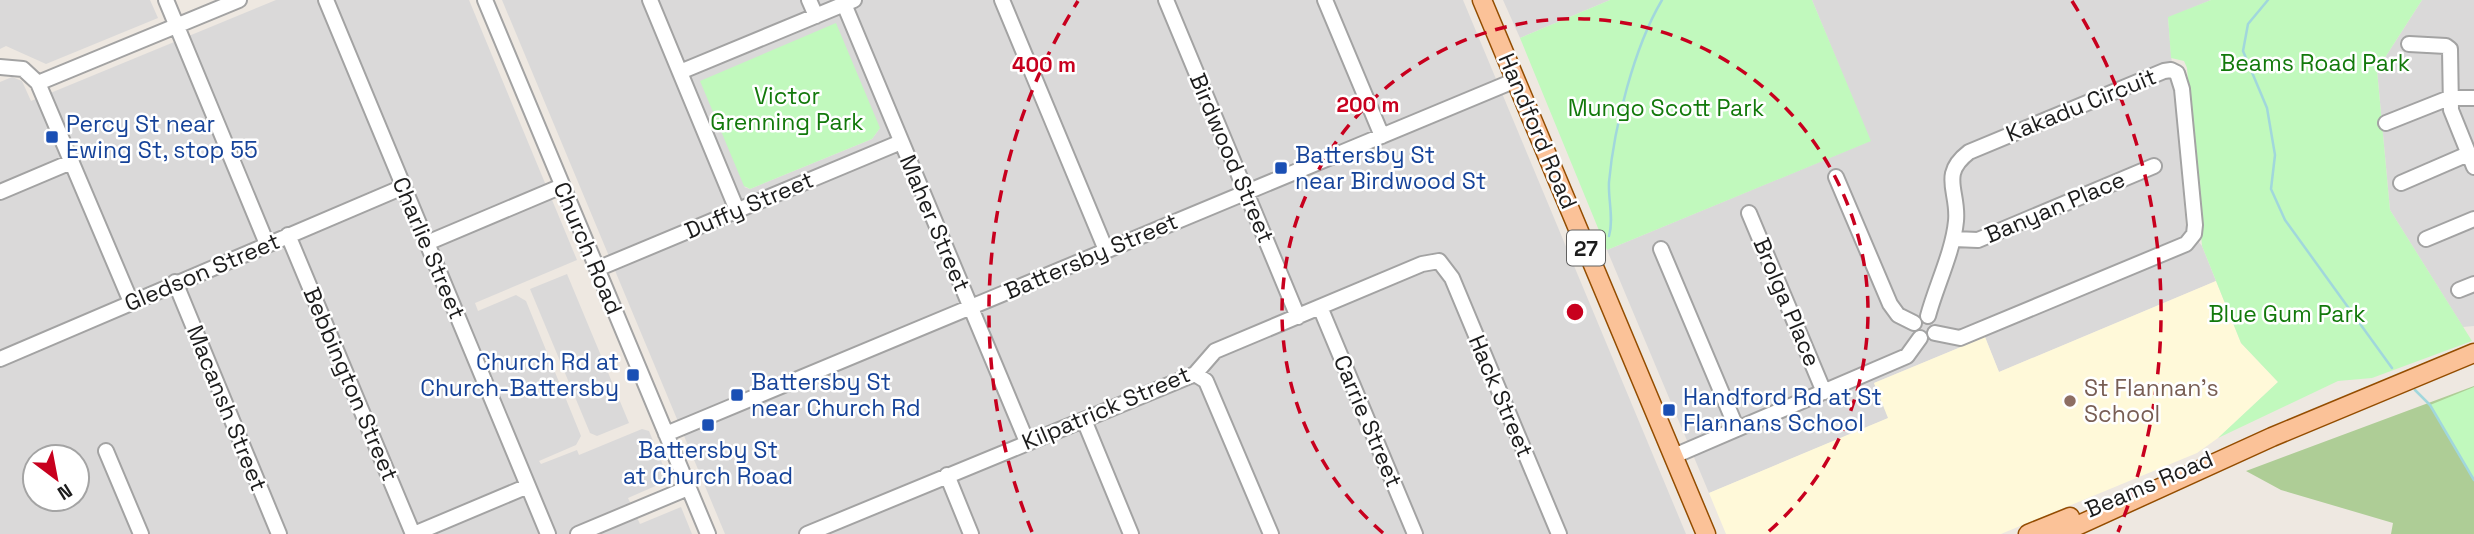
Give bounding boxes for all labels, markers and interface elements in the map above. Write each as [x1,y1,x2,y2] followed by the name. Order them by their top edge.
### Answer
[2220,48,2410,78] park label: Beams Road Park
[1492,49,1584,213] street label: Handford Road
[1012,51,1076,78] text: 400 m
[2001,61,2161,149] street label: Kakadu Circuit
[1183,69,1281,247] street label: Birdwood Street
[710,81,864,137] park label: Victor Grenning Park
[1337,91,1399,118] text: 200 m
[1568,93,1764,123] park label: Mungo Scott Park
[66,109,258,165] place label: Percy St near Ewing St, stop 55
[44,129,60,145] marker: Percy St near Ewing St, stop 55
[1295,140,1486,196] place label: Battersby St near Birdwood St
[893,150,977,296] street label: Maher Street
[1273,160,1289,176] marker: Battersby St near Birdwood St
[680,164,818,246] street label: Duffy Street
[1980,164,2130,250] street label: Banyan Place
[386,172,472,324] street label: Charlie Street
[547,177,629,319] street label: Church Road
[1000,206,1182,306] street label: Battersby Street
[120,226,284,318] street label: Gledson Street
[1567,230,1605,266] road number: 27
[1746,233,1828,371] street label: Brolga Place
[297,283,405,485] street label: Bebbington Street
[2208,299,2366,329] park label: Blue Gum Park
[1563,300,1587,324] centre of rings
[180,321,274,495] street label: Macansh Street
[1462,330,1540,462] street label: Hack Street
[420,347,619,403] place label: Church Rd at Church-Battersby
[1327,350,1409,492] street label: Carrie Street
[1017,359,1195,457] street label: Kilpatrick Street
[625,367,641,383] marker: Church Rd at Church-Battersby
[751,367,921,423] place label: Battersby St near Church Rd
[2084,373,2219,429] place label: St Flannan's School
[1683,382,1882,438] place label: Handford Rd at St Flannans School
[729,387,745,403] marker: Battersby St near Church Rd
[2062,393,2078,409] marker: St Flannan's School
[1661,402,1677,418] marker: Handford Rd at St Flannans School
[700,417,716,433] marker: Battersby St at Church Road
[623,435,793,491] place label: Battersby St at Church Road
[21,443,91,513] north arrow
[2080,444,2218,524] street label: Beams Road
[53,478,77,506] text: N

